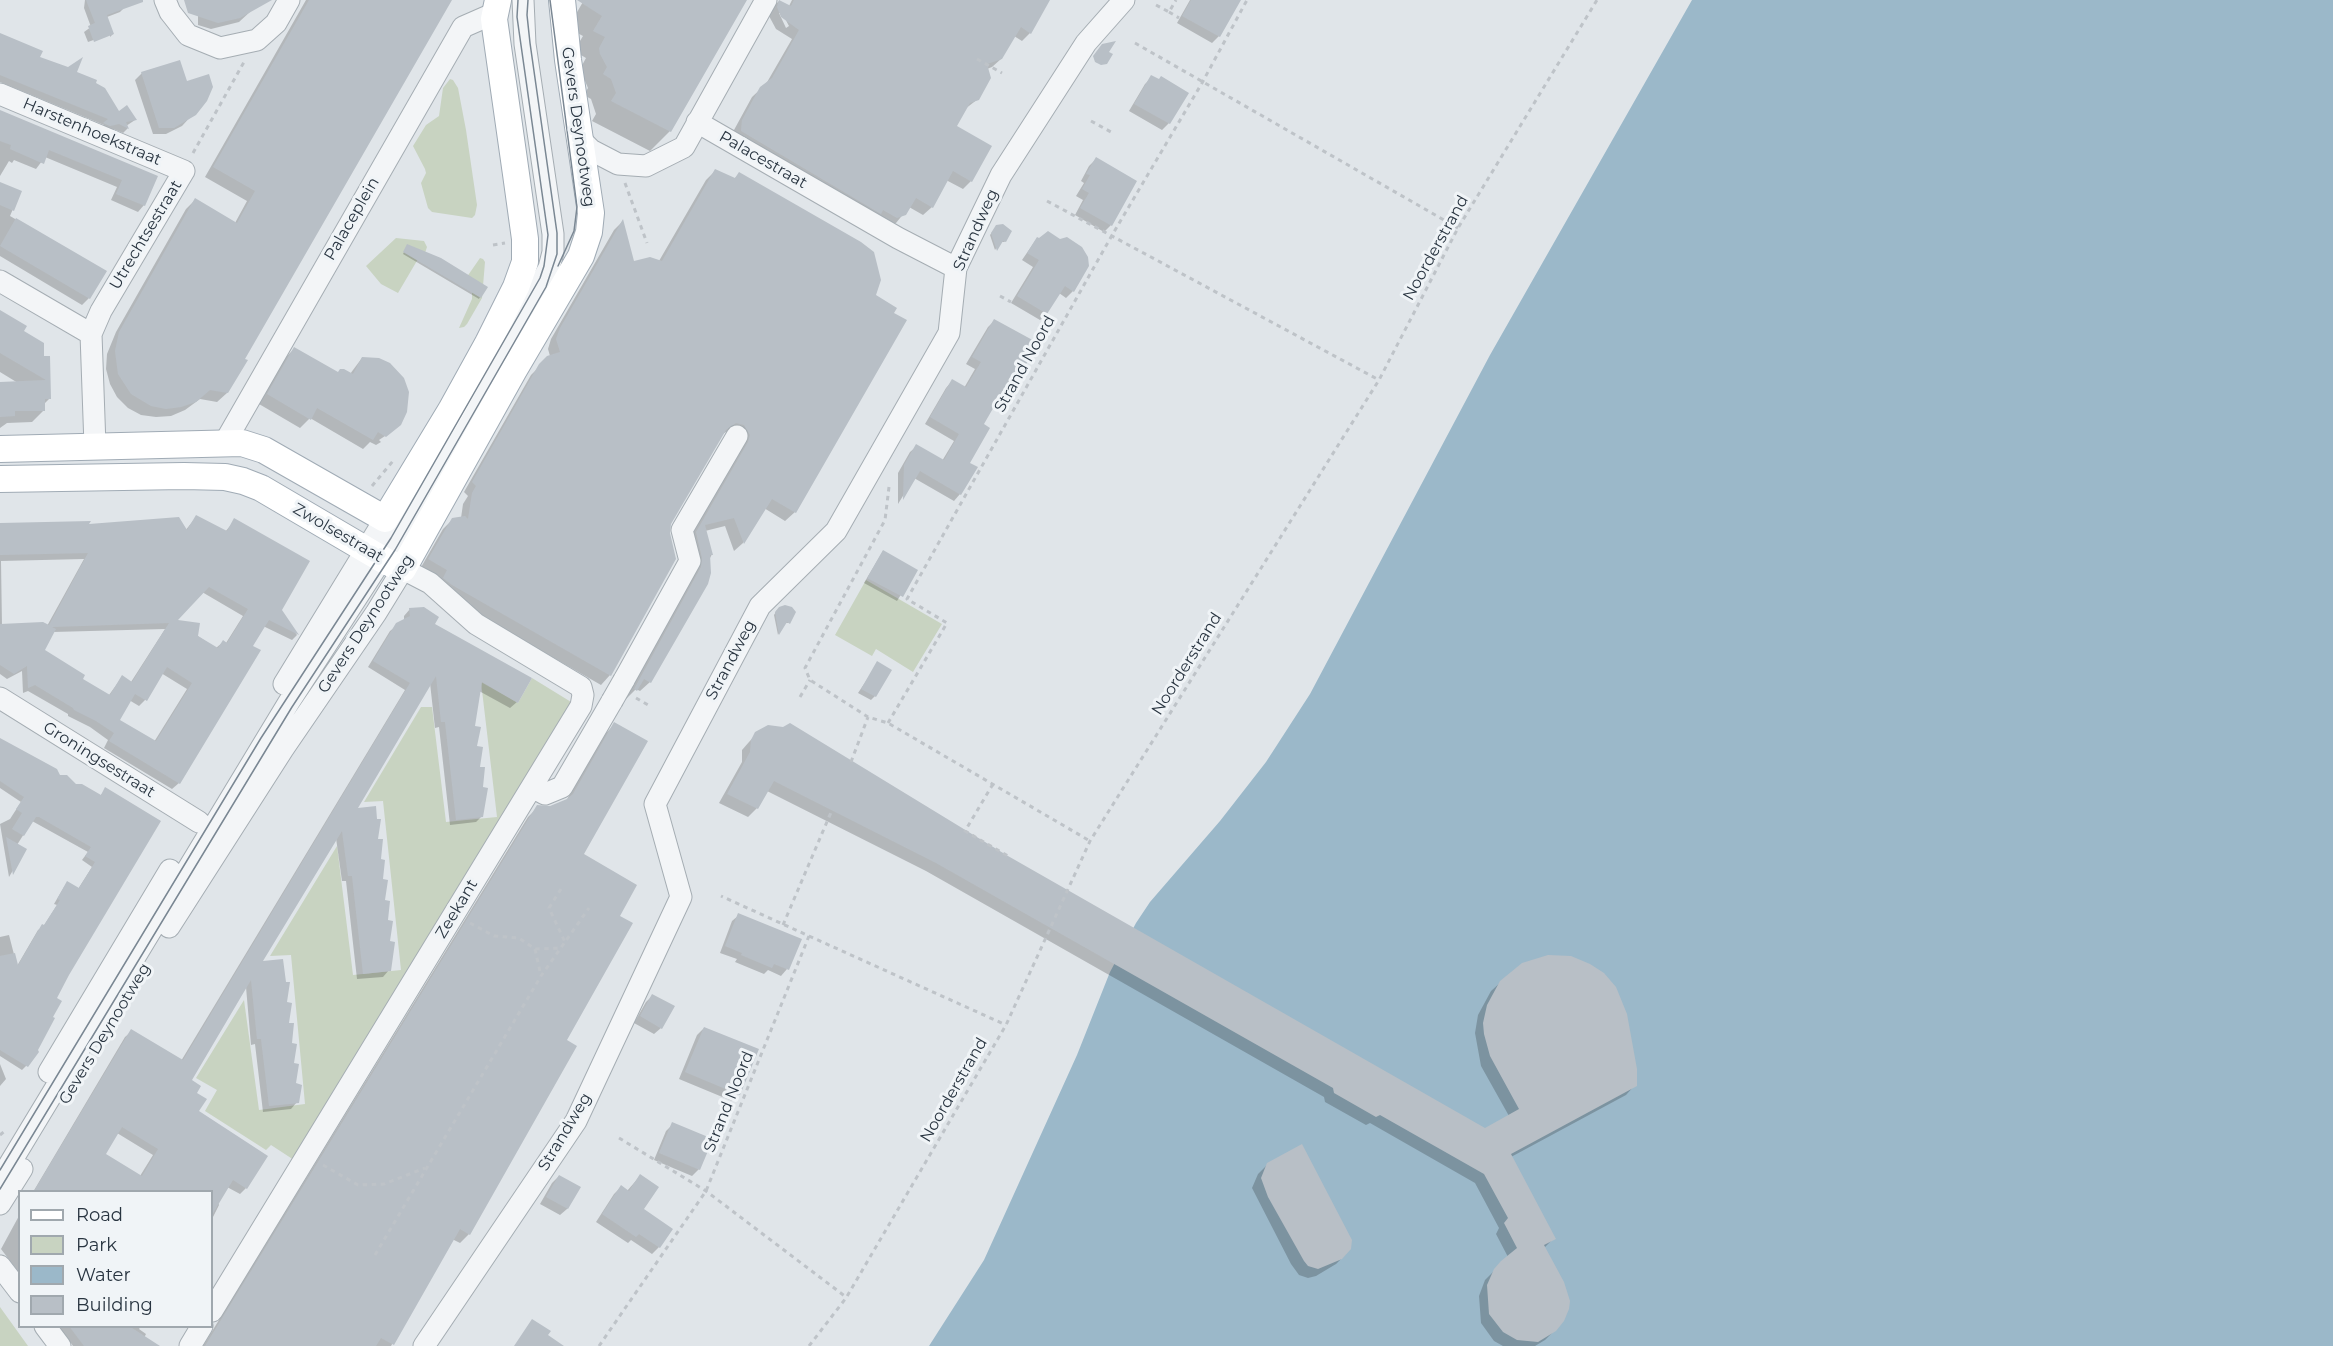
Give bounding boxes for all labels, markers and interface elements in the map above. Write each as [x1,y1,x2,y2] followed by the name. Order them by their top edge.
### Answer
[557,46,599,208] street label: Gevers Deynootweg
[20,94,164,170] street label: Harstenhoekstraat
[716,127,810,193] street label: Palacestraat
[320,174,384,264] street label: Palaceplein
[106,177,186,293] street label: Utrechtsestraat
[949,186,1003,274] street label: Strandweg
[1399,192,1473,304] street label: Noorderstrand
[991,312,1059,416] street label: Strand Noord
[289,499,387,567] street label: Zwolsestraat
[314,551,418,697] street label: Gevers Deynootweg
[1148,609,1226,719] street label: Noorderstrand
[702,617,760,703] street label: Strandweg
[39,718,159,802] street label: Groningsestraat
[432,876,482,942] street label: Zeekant
[55,960,155,1108] street label: Gevers Deynootweg
[916,1034,992,1146] street label: Noorderstrand
[700,1049,758,1155] street label: Strand Noord
[534,1089,596,1175] street label: Strandweg
[18,1190,213,1328] legend
[76,1204,123,1226] text: Road
[76,1234,117,1256] text: Park
[76,1264,131,1286] text: Water
[76,1294,153,1316] text: Building

